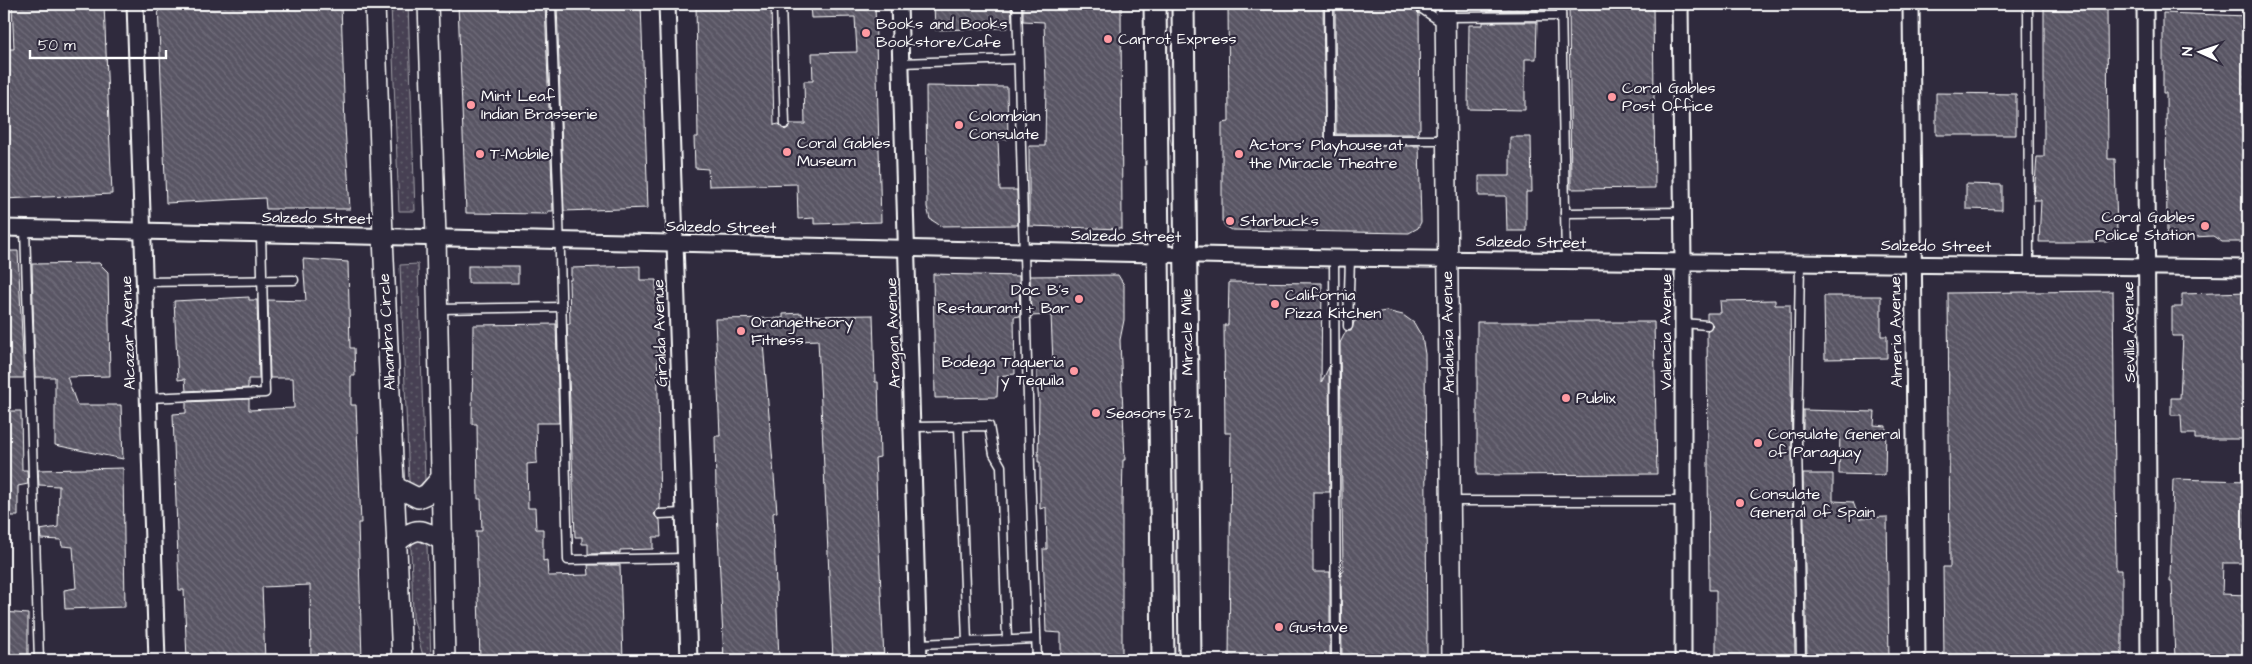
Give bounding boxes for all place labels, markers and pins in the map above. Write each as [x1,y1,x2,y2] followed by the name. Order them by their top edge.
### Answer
[876,13,1008,53] place label: Books and Books Bookstore/Cafe
[860,27,872,39] marker: Books and Books Bookstore/Cafe
[1118,28,1236,50] place label: Carrot Express
[1102,33,1114,45] marker: Carrot Express
[1622,77,1716,117] place label: Coral Gables Post Office
[481,85,598,125] place label: Mint Leaf Indian Brasserie
[1606,91,1618,103] marker: Coral Gables Post Office
[465,99,477,111] marker: Mint Leaf Indian Brasserie
[969,105,1041,145] place label: Colombian Consulate
[953,119,965,131] marker: Colombian Consulate
[797,132,891,172] place label: Coral Gables Museum
[1249,134,1404,174] place label: Actors' Playhouse at the Miracle Theatre
[490,143,550,165] place label: T-Mobile
[781,146,793,158] marker: Coral Gables Museum
[474,148,486,160] marker: T-Mobile
[1233,148,1245,160] marker: Actors' Playhouse at the Miracle Theatre
[2095,206,2195,246] place label: Coral Gables Police Station
[1240,210,1319,232] place label: Starbucks
[1224,215,1236,227] marker: Starbucks
[2199,220,2211,232] marker: Coral Gables Police Station
[937,279,1069,319] place label: Doc B's Restaurant + Bar
[1285,284,1381,324] place label: California Pizza Kitchen
[1073,293,1085,305] marker: Doc B's Restaurant + Bar
[1269,298,1281,310] marker: California Pizza Kitchen
[751,311,853,351] place label: Orangetheory Fitness
[735,325,747,337] marker: Orangetheory Fitness
[941,351,1064,392] place label: Bodega Taqueria y Tequila
[1068,365,1080,377] marker: Bodega Taqueria y Tequila
[1576,387,1616,409] place label: Publix
[1560,392,1572,404] marker: Publix
[1106,402,1193,424] place label: Seasons 52
[1090,407,1102,419] marker: Seasons 52
[1768,423,1901,464] place label: Consulate General of Paraguay
[1752,437,1764,449] marker: Consulate General of Paraguay
[1750,483,1875,523] place label: Consulate General of Spain
[1734,497,1746,509] marker: Consulate General of Spain
[1289,616,1348,638] place label: Gustave
[1273,621,1285,633] marker: Gustave

